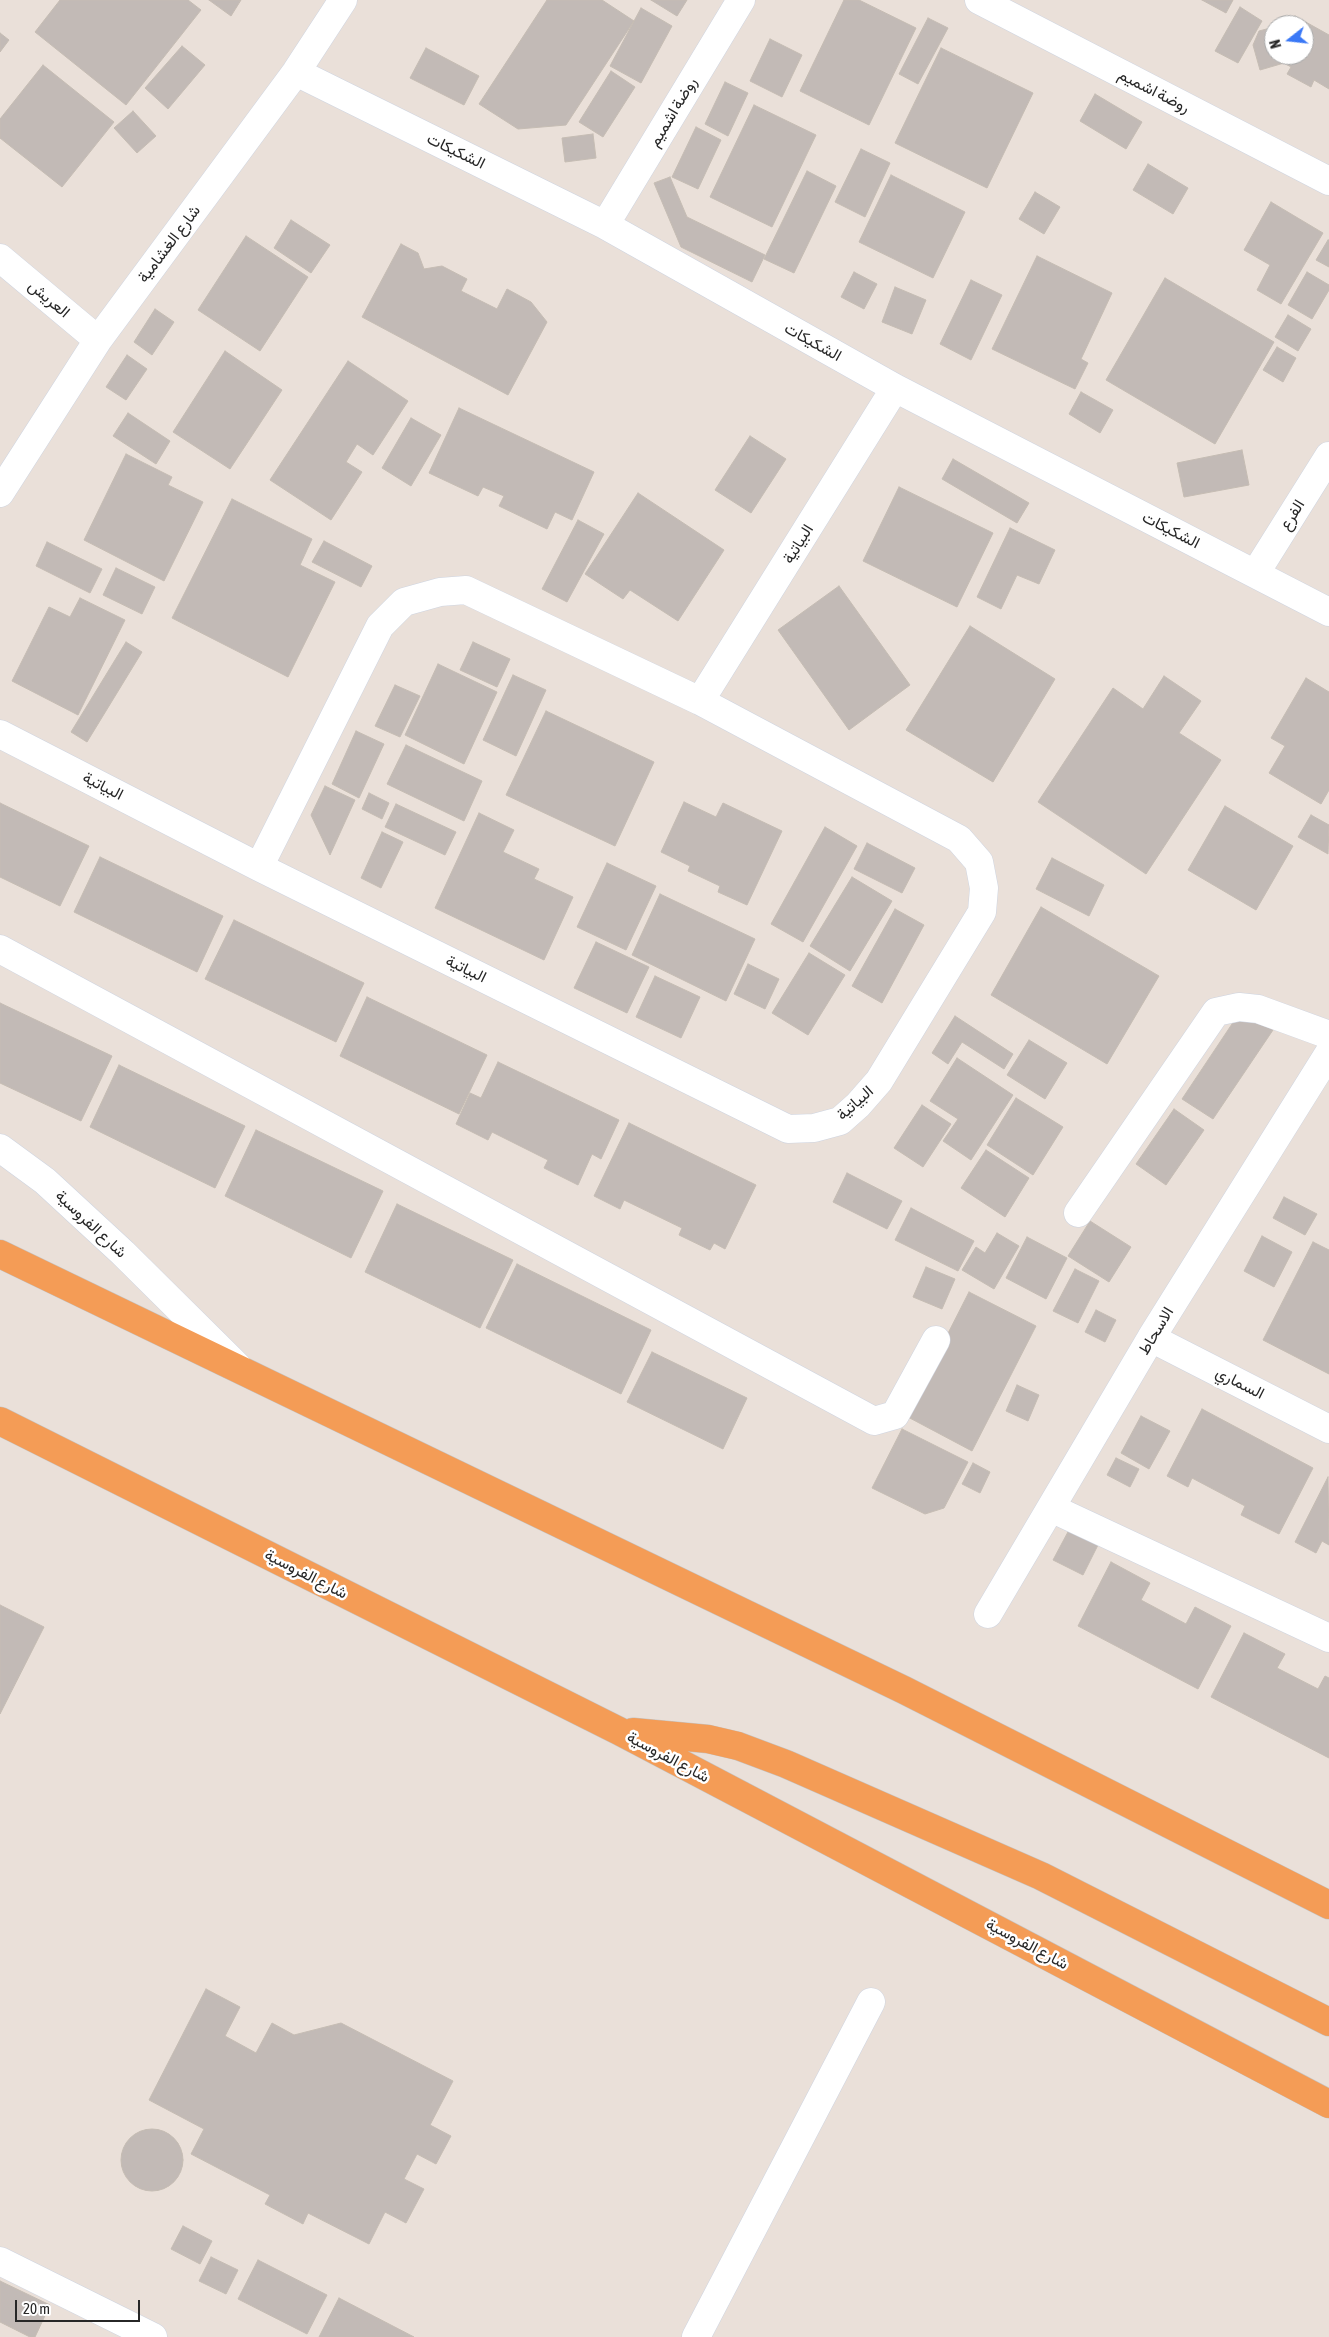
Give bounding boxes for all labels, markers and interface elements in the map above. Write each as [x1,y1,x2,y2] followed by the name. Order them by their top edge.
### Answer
[1264,15,1314,65] north arrow
[1267,38,1284,50] text: N
[1115,65,1193,117] street label: روضة اشميم
[645,74,701,150] street label: روضة اشميم
[424,129,488,173] street label: الشكيكات
[134,201,204,287] street label: شارع الغشامية
[24,276,74,322] street label: العريش
[781,319,845,365] street label: الشكيكات
[1275,496,1309,534] street label: الفرع
[1139,507,1203,553] street label: الشكيكات
[779,521,817,567] street label: البياتية
[80,768,126,804] street label: البياتية
[443,951,489,987] street label: البياتية
[833,1082,877,1124] street label: البياتية
[51,1186,131,1262] street label: شارع الفروسية
[1134,1304,1178,1358] street label: الاسحاط
[1212,1363,1268,1403] street label: السماري
[261,1545,351,1603] street label: شارع الفروسية
[624,1727,712,1787] street label: شارع الفروسية
[983,1914,1071,1974] street label: شارع الفروسية
[18,2290,142,2322] scale bar
[23,2300,50,2317] text: 20 m

